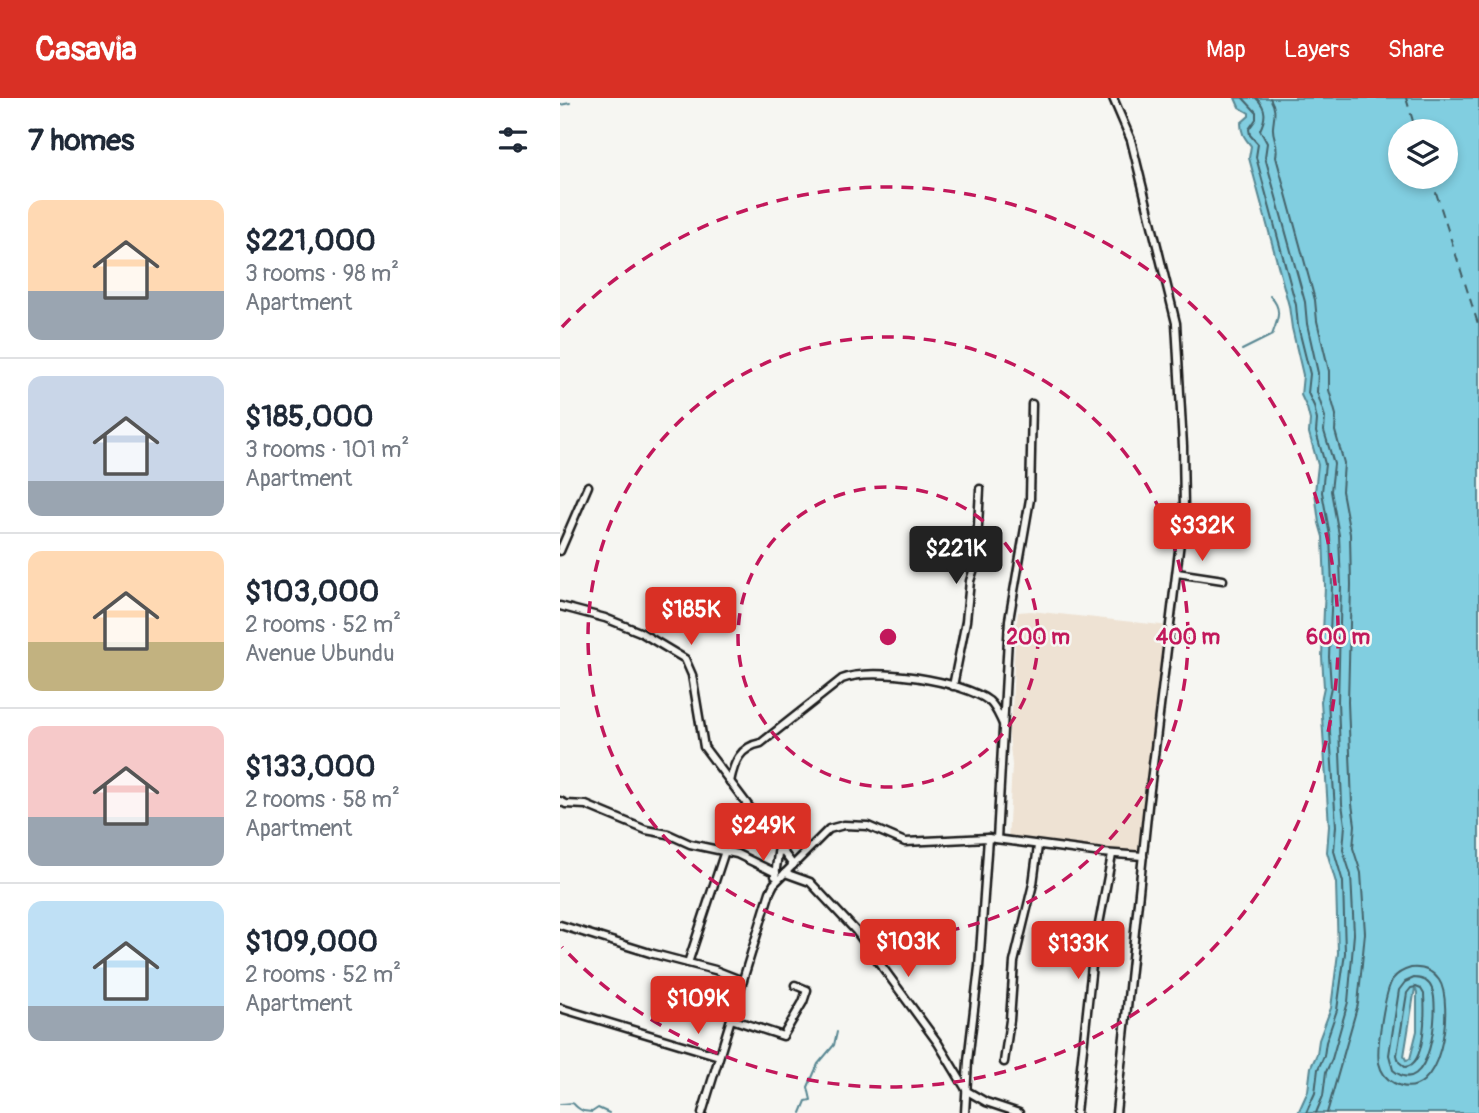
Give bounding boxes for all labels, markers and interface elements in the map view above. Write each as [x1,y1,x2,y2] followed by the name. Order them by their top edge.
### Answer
[35,29,137,70] text: Casavia
[1206,35,1246,64] text: Map
[1284,35,1350,64] text: Layers
[1388,35,1444,64] text: Share
[1388,119,1458,189] map controls
[1388,119,1458,189] button: layers
[494,121,532,159] icon: filters
[28,122,135,159] text: 7 homes
[245,222,376,259] text: $221,000
[84,228,168,312] icon: home
[245,259,399,288] text: 3 rooms · 98 m²
[245,288,352,317] text: Apartment
[245,398,373,435] text: $185,000
[84,404,168,488] icon: home
[245,435,409,464] text: 3 rooms · 101 m²
[245,464,352,493] text: Apartment
[1153,504,1251,563] pin: $332K
[1170,511,1234,540] text: $332K
[907,526,1005,586] pin: $221K
[925,534,987,563] text: $221K
[245,573,379,610] text: $103,000
[84,579,168,663] icon: home
[642,588,740,647] pin: $185K
[661,595,721,624] text: $185K
[245,610,401,639] text: 2 rooms · 52 m²
[1006,624,1070,651] text: 200 m
[1156,624,1220,651] text: 400 m
[1306,624,1370,651] text: 600 m
[876,625,900,649] centre of rings
[245,639,395,668] text: Avenue Ubundu
[245,748,376,785] text: $133,000
[84,754,168,838] icon: home
[245,785,400,814] text: 2 rooms · 58 m²
[714,804,812,863] pin: $249K
[731,811,795,840] text: $249K
[245,814,352,843] text: Apartment
[859,920,957,979] pin: $103K
[1029,922,1127,981] pin: $133K
[245,923,378,960] text: $109,000
[876,927,940,956] text: $103K
[84,929,168,1013] icon: home
[1048,929,1109,958] text: $133K
[245,960,401,989] text: 2 rooms · 52 m²
[649,976,747,1036] pin: $109K
[667,984,729,1013] text: $109K
[245,989,352,1018] text: Apartment

